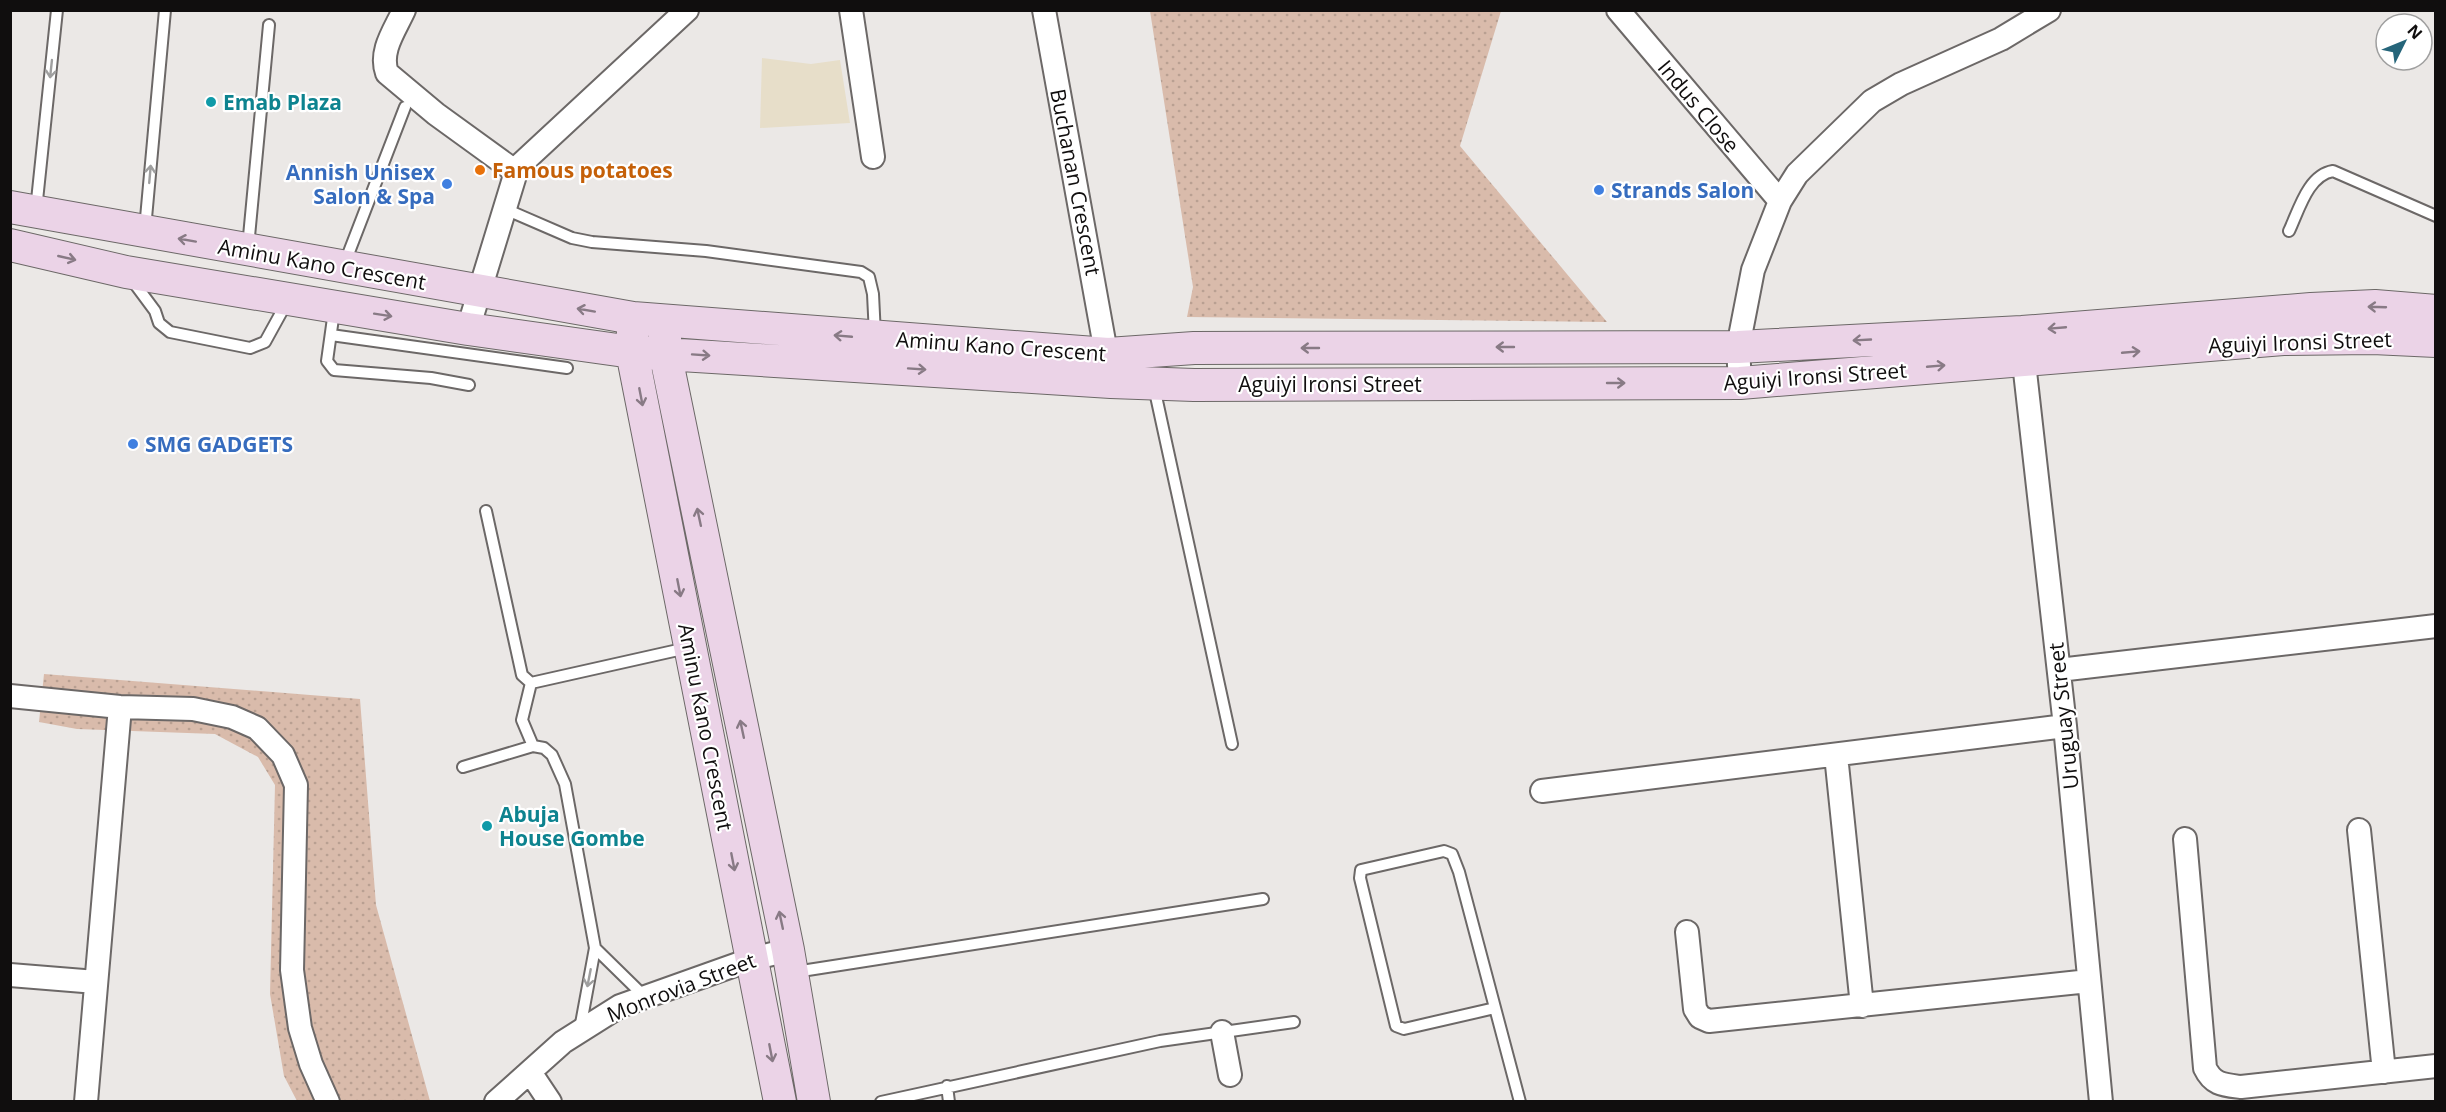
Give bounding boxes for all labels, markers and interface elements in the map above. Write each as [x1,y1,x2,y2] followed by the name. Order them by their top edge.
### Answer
[2374,12,2434,72] north arrow
[2402,20,2427,44] text: N
[1652,54,1746,158] street label: Indus Close
[45,58,56,78] one-way arrow
[1044,86,1108,278] street label: Buchanan Crescent
[223,88,342,116] place label: Emab Plaza
[204,95,218,109] marker: Emab Plaza
[492,156,673,184] place label: Famous potatoes
[286,158,436,210] place label: Annish Unisex Salon & Spa
[473,163,487,177] marker: Famous potatoes
[145,164,156,184] one-way arrow
[1611,176,1754,204] place label: Strands Salon
[440,177,454,191] marker: Annish Unisex Salon & Spa
[1592,183,1606,197] marker: Strands Salon
[216,232,428,296] street label: Aminu Kano Crescent
[178,234,198,245] one-way arrow
[58,253,77,265] one-way arrow
[2368,301,2388,312] one-way arrow
[577,304,596,315] one-way arrow
[373,310,393,321] one-way arrow
[2048,323,2068,334] one-way arrow
[895,325,1107,367] street label: Aminu Kano Crescent
[2208,325,2392,359] street label: Aguiyi Ironsi Street
[833,330,853,341] one-way arrow
[1853,335,1873,346] one-way arrow
[1495,341,1515,353] one-way arrow
[1300,342,1320,354] one-way arrow
[2120,346,2140,357] one-way arrow
[691,350,711,361] one-way arrow
[1722,356,1908,396] street label: Aguiyi Ironsi Street
[1926,360,1946,371] one-way arrow
[907,364,926,375] one-way arrow
[1238,370,1422,398] street label: Aguiyi Ironsi Street
[1605,377,1625,389] one-way arrow
[636,386,647,406] one-way arrow
[145,430,293,458] place label: SMG GADGETS
[126,437,140,451] marker: SMG GADGETS
[693,508,704,528] one-way arrow
[674,578,685,597] one-way arrow
[672,621,740,833] street label: Aminu Kano Crescent
[2041,641,2085,791] street label: Uruguay Street
[736,720,747,739] one-way arrow
[499,800,645,852] place label: Abuja House Gombe
[480,819,494,833] marker: Abuja House Gombe
[728,851,739,871] one-way arrow
[775,911,787,930] one-way arrow
[603,946,759,1028] street label: Monrovia Street
[583,967,594,987] one-way arrow
[766,1043,777,1062] one-way arrow

